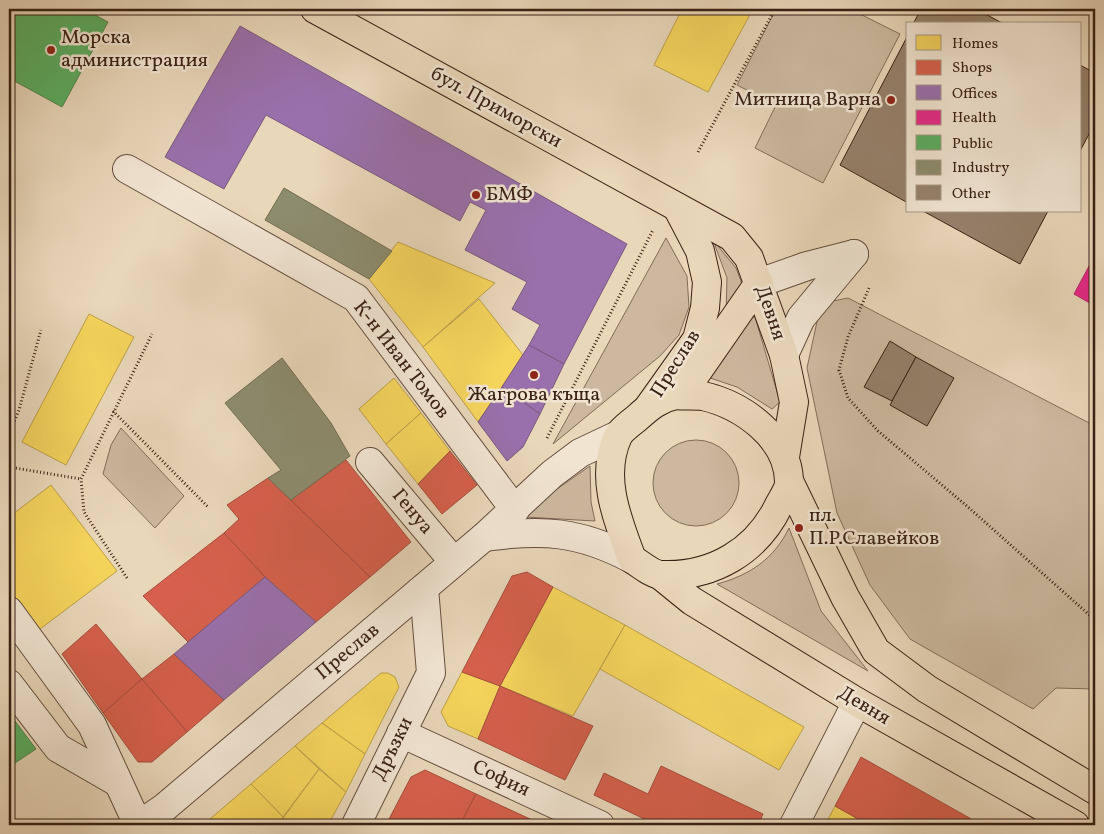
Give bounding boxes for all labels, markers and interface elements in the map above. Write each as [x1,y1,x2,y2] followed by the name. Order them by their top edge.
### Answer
[906,22,1082,212] legend
[61,24,208,75] place label: Морска администрация
[952,34,998,55] text: Homes
[45,44,57,56] marker: Морска администрация
[952,58,992,79] text: Shops
[425,60,567,156] street label: бул. Приморски
[952,84,997,105] text: Offices
[734,86,881,114] place label: Митница Варна
[885,94,897,106] marker: Митница Варна
[952,108,997,129] text: Health
[952,134,993,155] text: Public
[952,158,1009,179] text: Industry
[486,181,533,209] place label: БМФ
[952,184,991,205] text: Other
[470,189,482,201] marker: БМФ
[748,282,792,344] street label: Девня
[346,295,456,425] street label: К-н Иван Томов
[644,324,708,404] street label: Преслав
[528,369,540,381] marker: Жагрова къща
[468,381,600,409] place label: Жагрова къща
[385,483,439,541] street label: Генуа
[809,502,939,553] place label: пл. П.Р.Славeйков
[793,522,805,534] marker: пл. П.Р.Славeйков
[310,617,386,687] street label: Преслав
[832,679,896,733] street label: Девня
[366,712,420,786] street label: Дръзки
[468,754,534,804] street label: София

